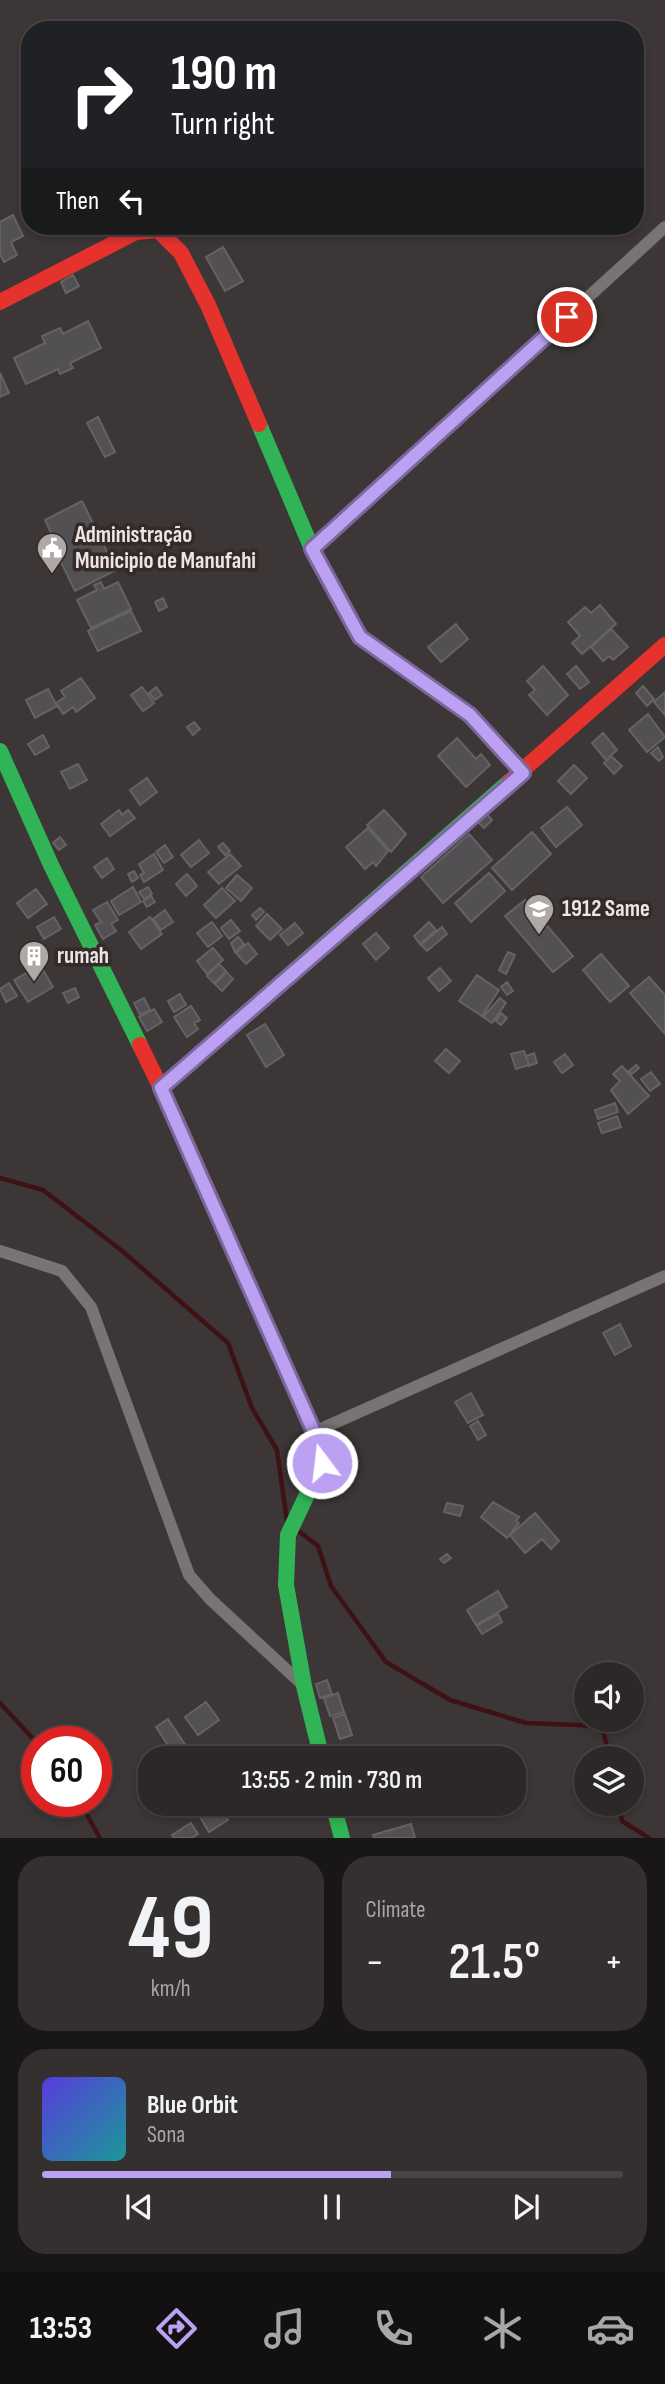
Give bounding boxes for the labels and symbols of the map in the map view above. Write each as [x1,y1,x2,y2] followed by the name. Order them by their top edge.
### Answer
[537,287,597,347] pin
[74,521,256,575] place label: Administração Municipio de Manufahi
[35,531,69,575] public building icon: Administração Municipio de Manufahi
[522,892,556,936] school or university icon: 1912 Same
[562,895,650,923] place label: 1912 Same
[17,939,51,983] building icon: rumah
[57,942,109,970] place label: rumah
[285,1426,359,1500] position arrow
[21,1726,112,1817] speed limit sign: 60

